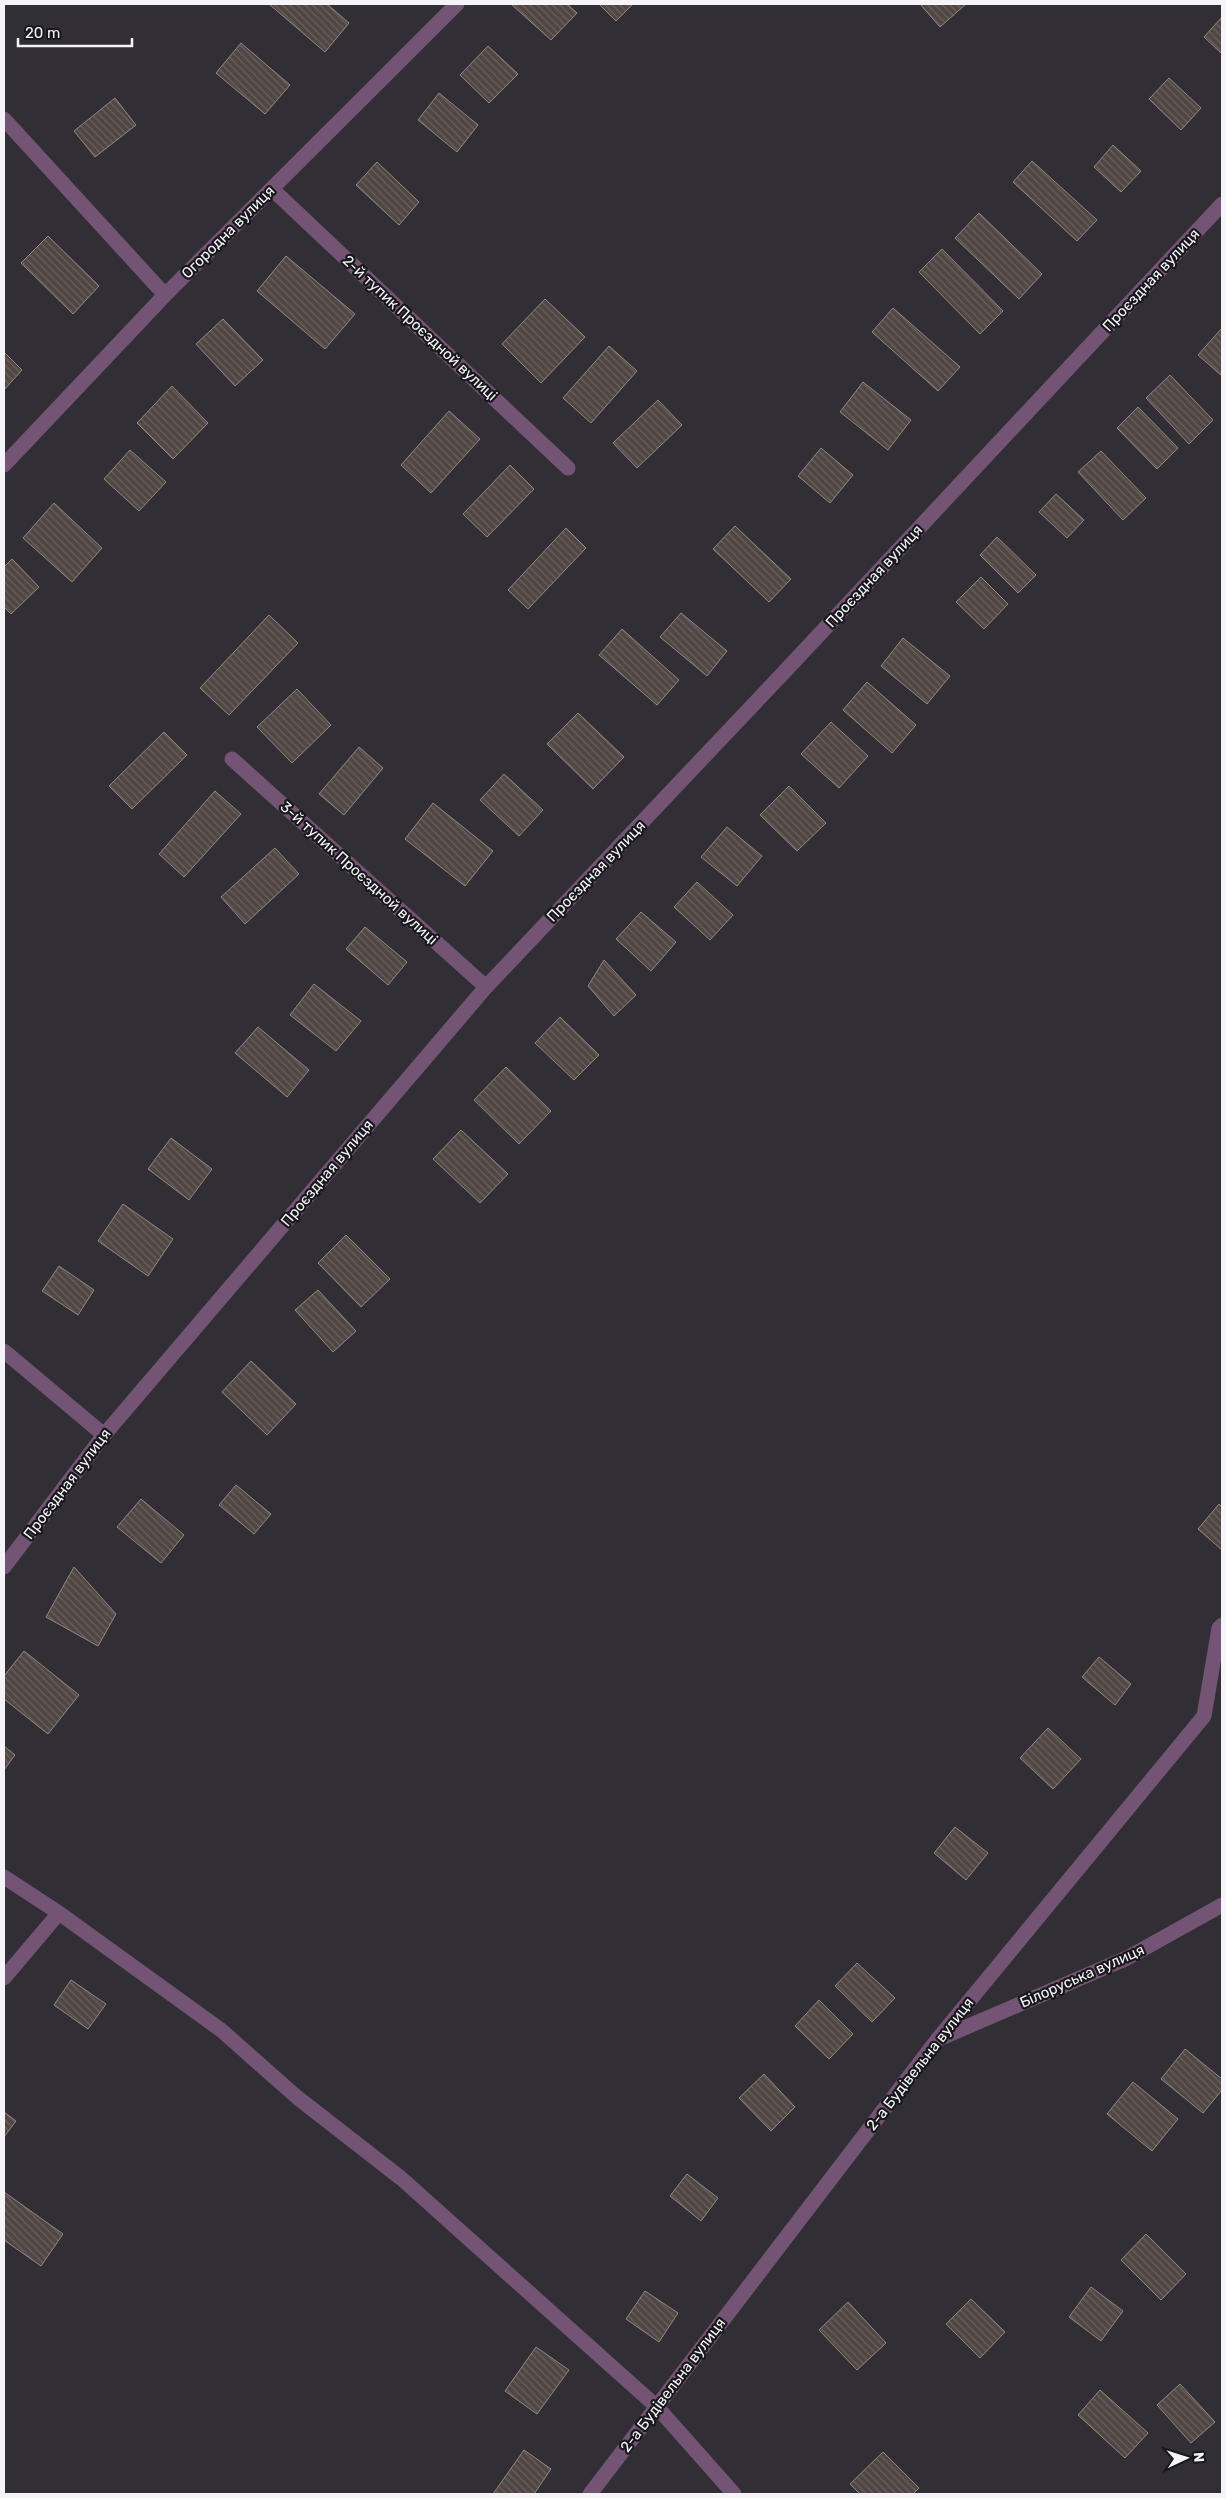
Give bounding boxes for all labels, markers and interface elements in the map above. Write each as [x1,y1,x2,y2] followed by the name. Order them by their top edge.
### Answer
[18,15,131,47] scale bar
[25,24,60,42] text: 20 m
[178,182,278,282] street label: Огородна вулиця
[1099,225,1203,335] street label: Проєздная вулиця
[339,252,501,404] street label: 2-й тупик Проєздной вулиці
[822,521,926,631] street label: Проєздная вулиця
[277,798,441,948] street label: 3-й тупик Проєздной вулиці
[543,817,649,925] street label: Проєздная вулиця
[277,1116,377,1230] street label: Проєздная вулиця
[20,1425,114,1543] street label: Проєздная вулиця
[1017,1940,1147,2012] street label: Білоруська вулиця
[863,1994,977,2134] street label: 2-а Будівельна вулиця
[617,2314,729,2456] street label: 2-а Будівельна вулиця
[1161,2433,1211,2483] north arrow
[1190,2452,1207,2463] text: N

